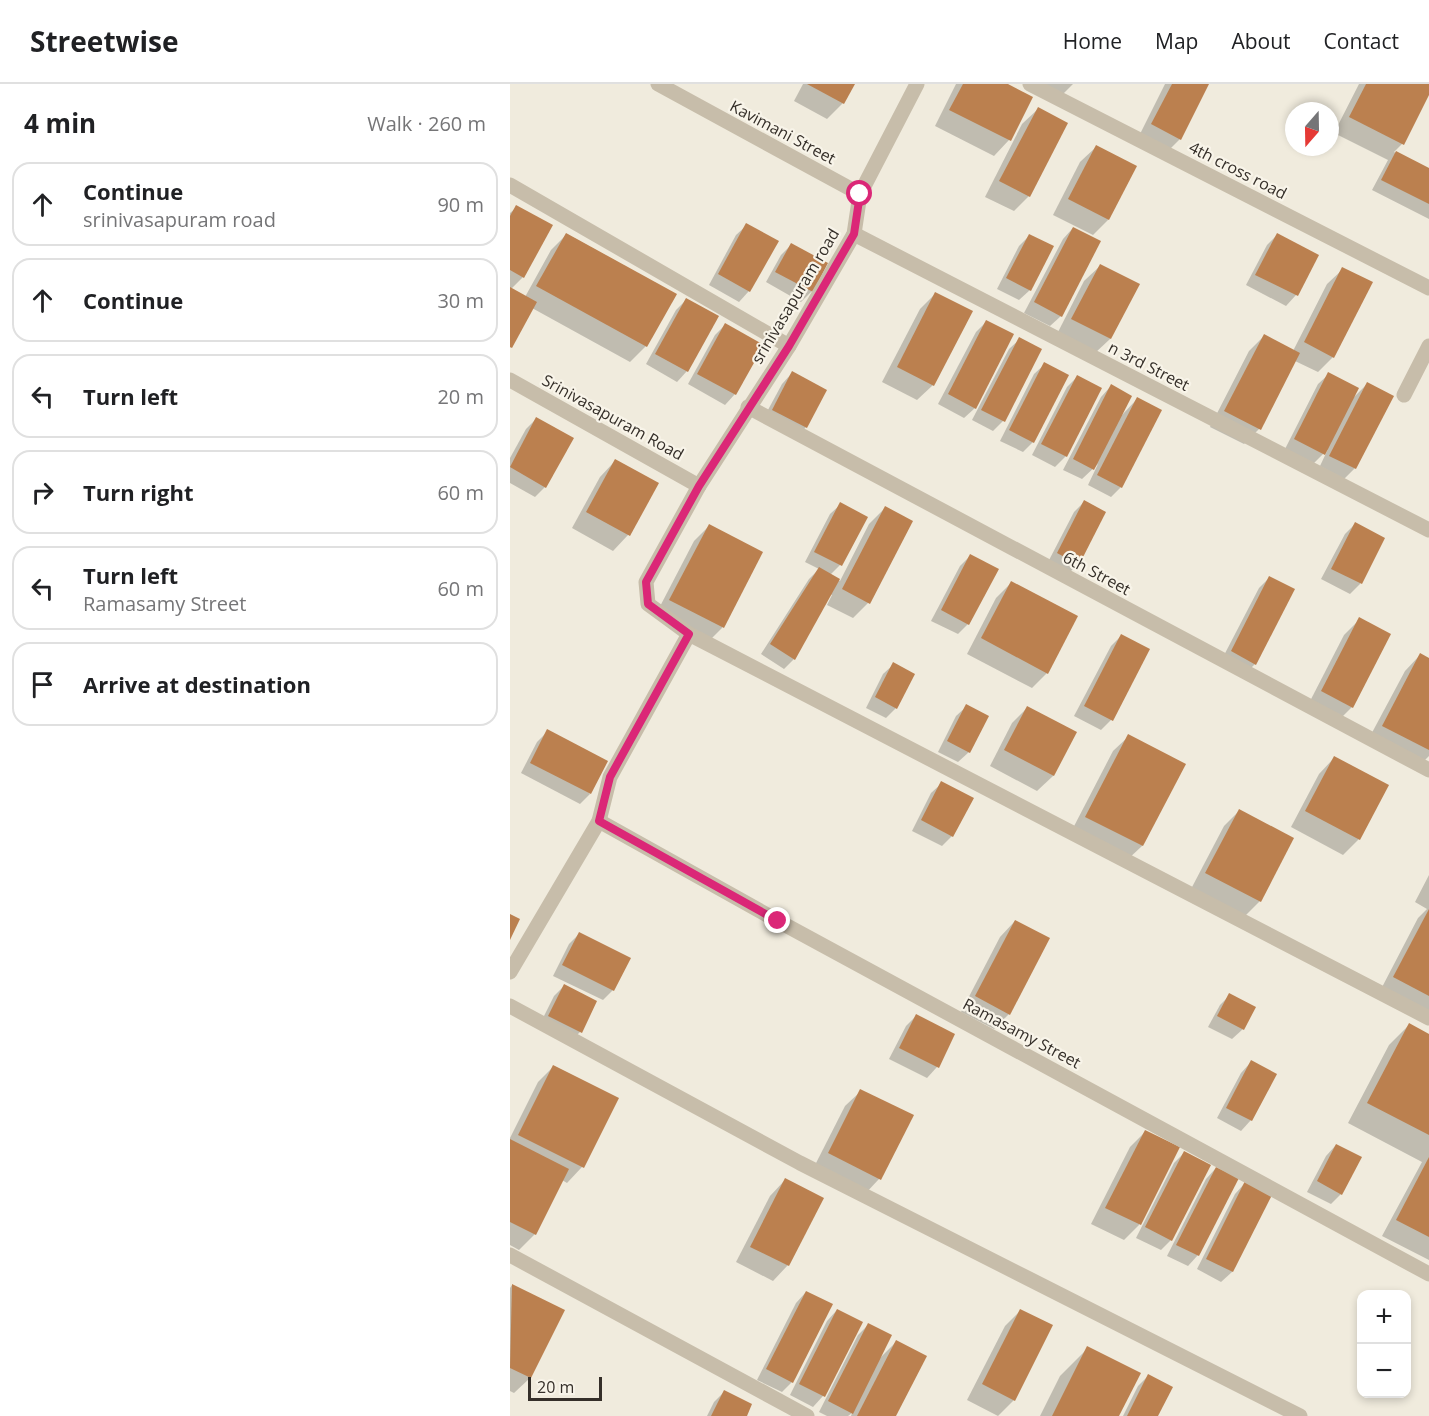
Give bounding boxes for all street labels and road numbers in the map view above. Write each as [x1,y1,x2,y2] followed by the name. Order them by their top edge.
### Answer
[726,95,840,169] street label: Kavimani Street
[1185,136,1291,204] street label: 4th cross road
[746,224,844,368] street label: srinivasapuram road
[1105,336,1194,396] street label: n 3rd Street
[538,369,688,465] street label: Srinivasapuram Road
[1059,546,1135,600] street label: 6th Street
[959,993,1085,1074] street label: Ramasamy Street

